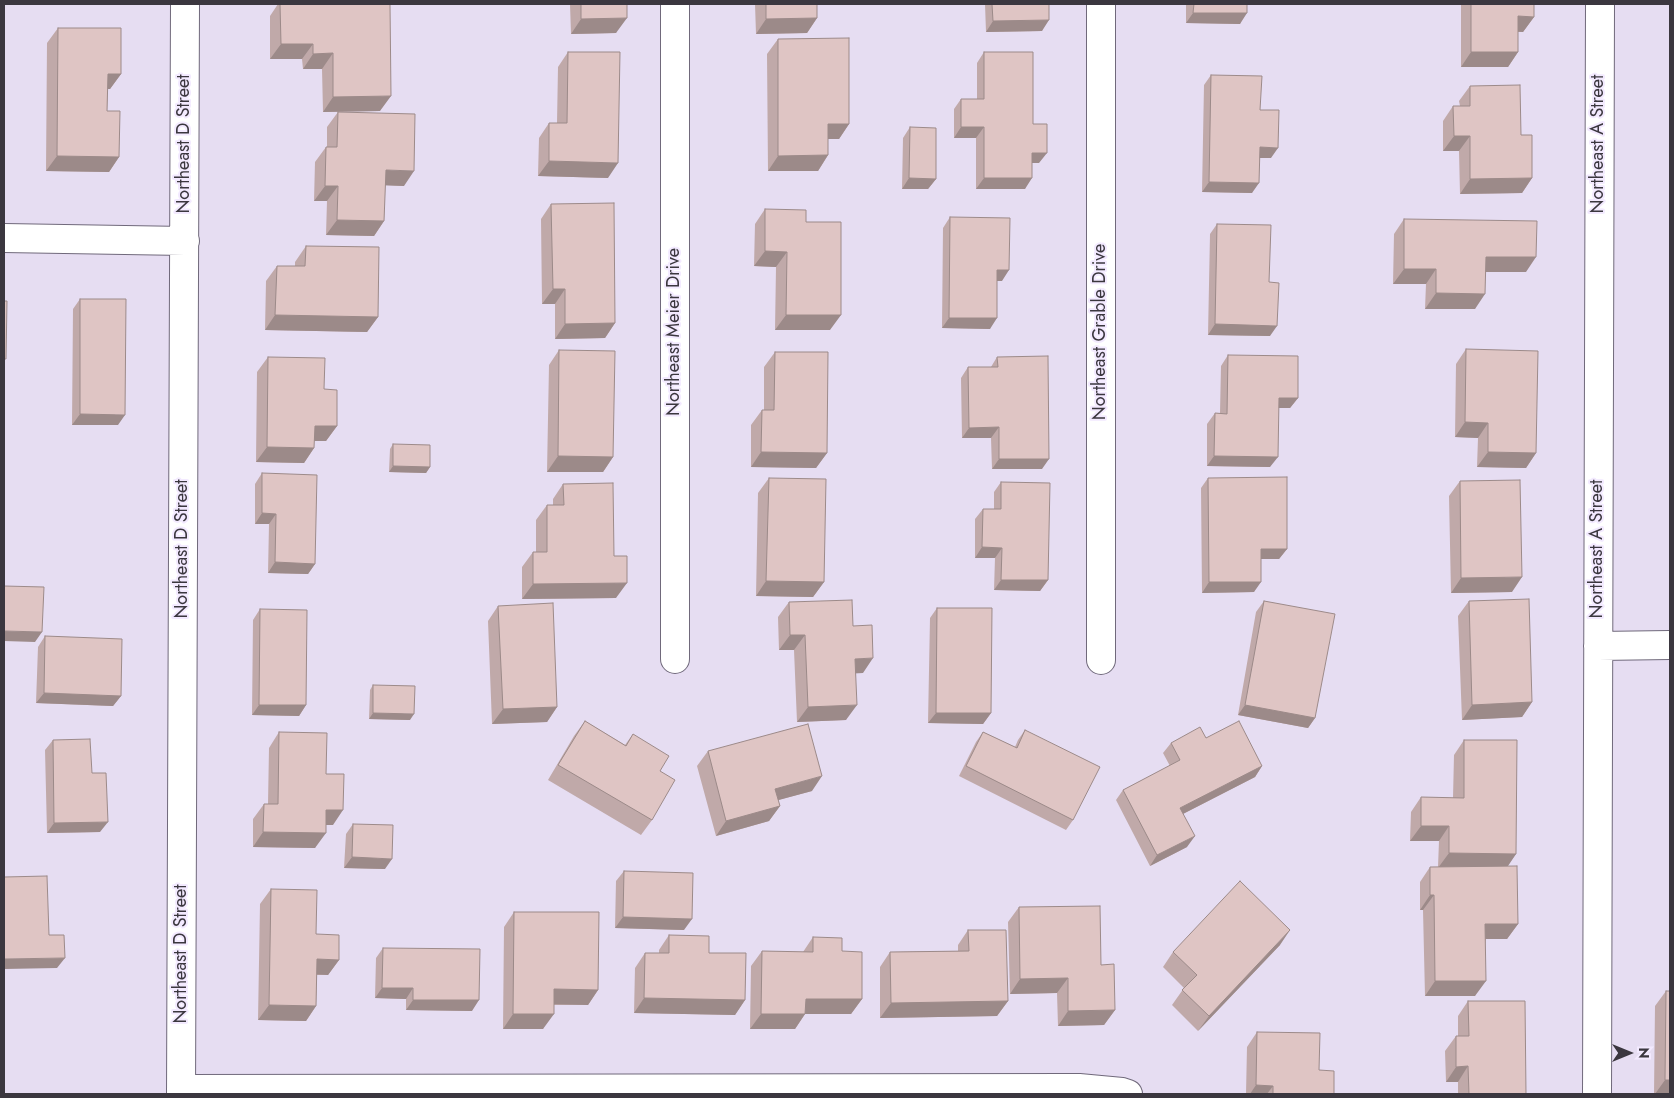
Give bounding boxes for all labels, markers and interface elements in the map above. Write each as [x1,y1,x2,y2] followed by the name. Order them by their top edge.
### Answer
[174,74,196,214] street label: Northeast D Street
[1588,75,1610,213] street label: Northeast A Street
[1090,244,1112,420] street label: Northeast Grable Drive
[664,248,686,416] street label: Northeast Meier Drive
[172,479,194,619] street label: Northeast D Street
[1587,480,1609,618] street label: Northeast A Street
[171,884,193,1024] street label: Northeast D Street
[1604,1028,1654,1078] north arrow
[1634,1047,1654,1059] text: N

